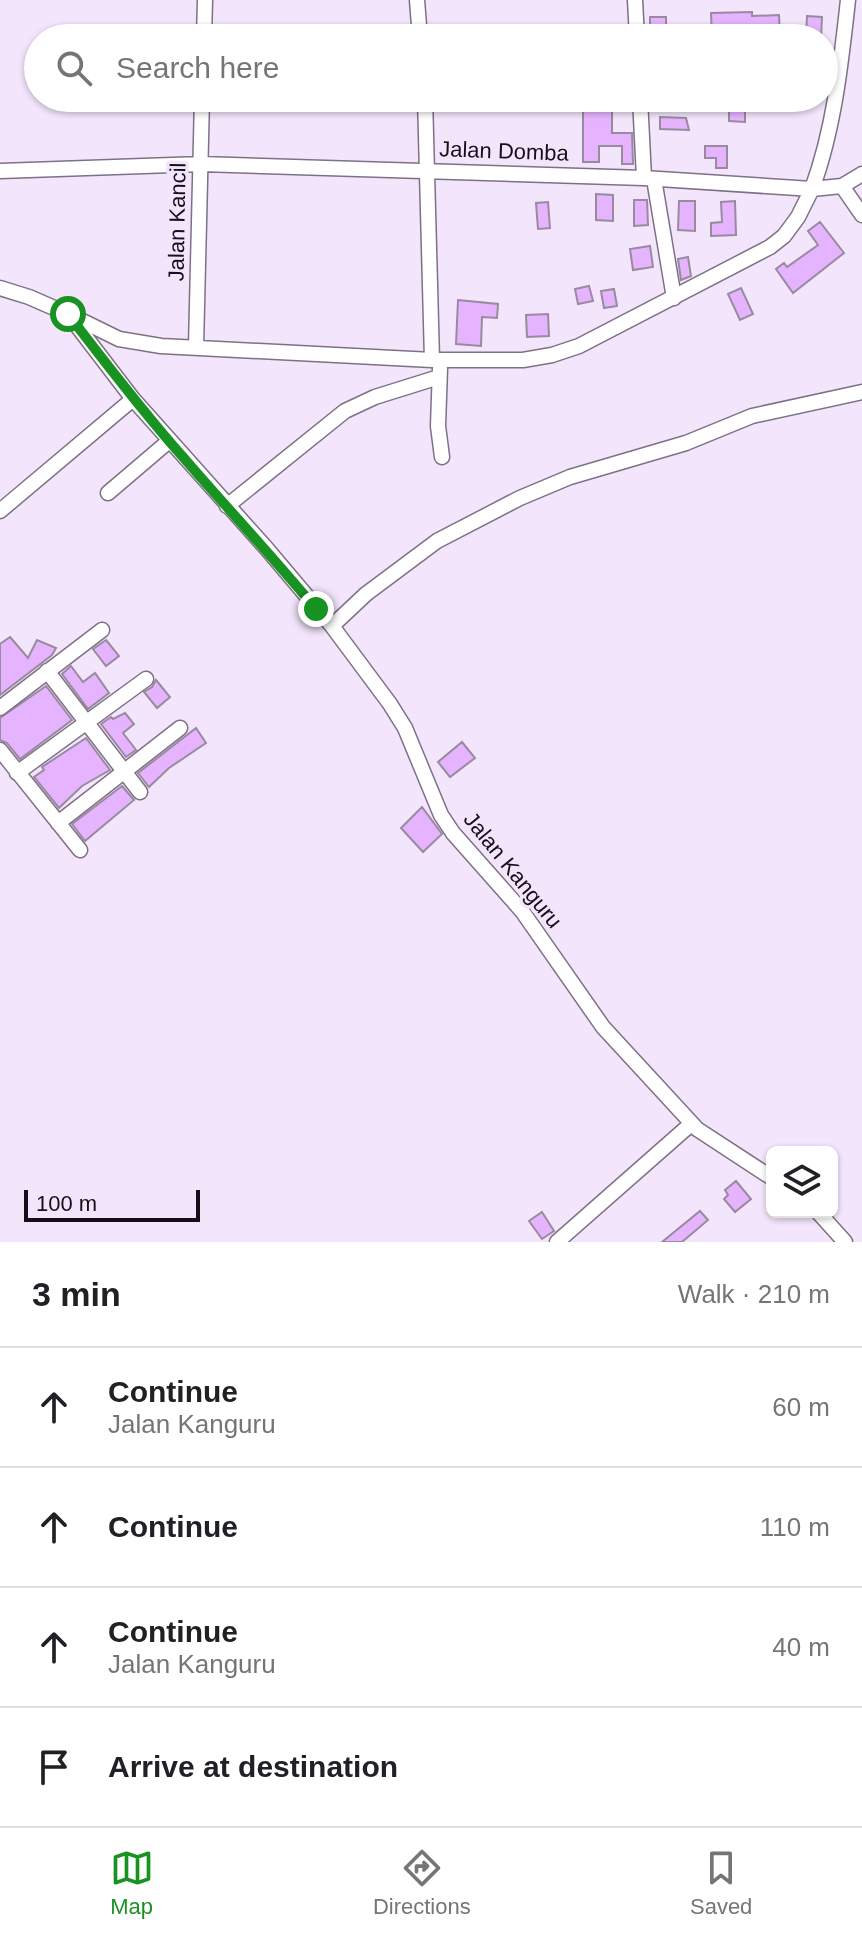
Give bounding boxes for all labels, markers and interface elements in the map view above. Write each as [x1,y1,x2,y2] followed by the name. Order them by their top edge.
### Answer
[24,24,838,112] search box
[52,46,96,90] icon: search
[116,51,279,84] text: Search here
[439,136,570,166] street label: Jalan Domba
[163,162,191,282] street label: Jalan Kancil
[50,296,86,332] route start
[298,591,334,627] route end
[459,807,567,933] street label: Jalan Kanguru
[766,1146,838,1218] map controls
[766,1146,838,1218] button: layers
[24,1186,200,1222] scale bar
[36,1191,97,1216] text: 100 m
[32,1275,121,1313] text: 3 min
[678,1279,830,1309] text: Walk · 210 m
[108,1375,238,1408] text: Continue
[32,1385,76,1429] icon: ahead
[772,1392,830,1422] text: 60 m
[108,1409,276,1439] text: Jalan Kanguru
[32,1505,76,1549] icon: ahead
[108,1510,238,1543] text: Continue
[760,1512,830,1542] text: 110 m
[108,1615,238,1648] text: Continue
[32,1625,76,1669] icon: ahead
[772,1632,830,1662] text: 40 m
[108,1649,276,1679] text: Jalan Kanguru
[32,1745,76,1789] icon: arrive
[108,1750,398,1783] text: Arrive at destination
[110,1846,154,1920] tab: Map
[373,1846,471,1920] tab: Directions
[690,1846,752,1920] tab: Saved

